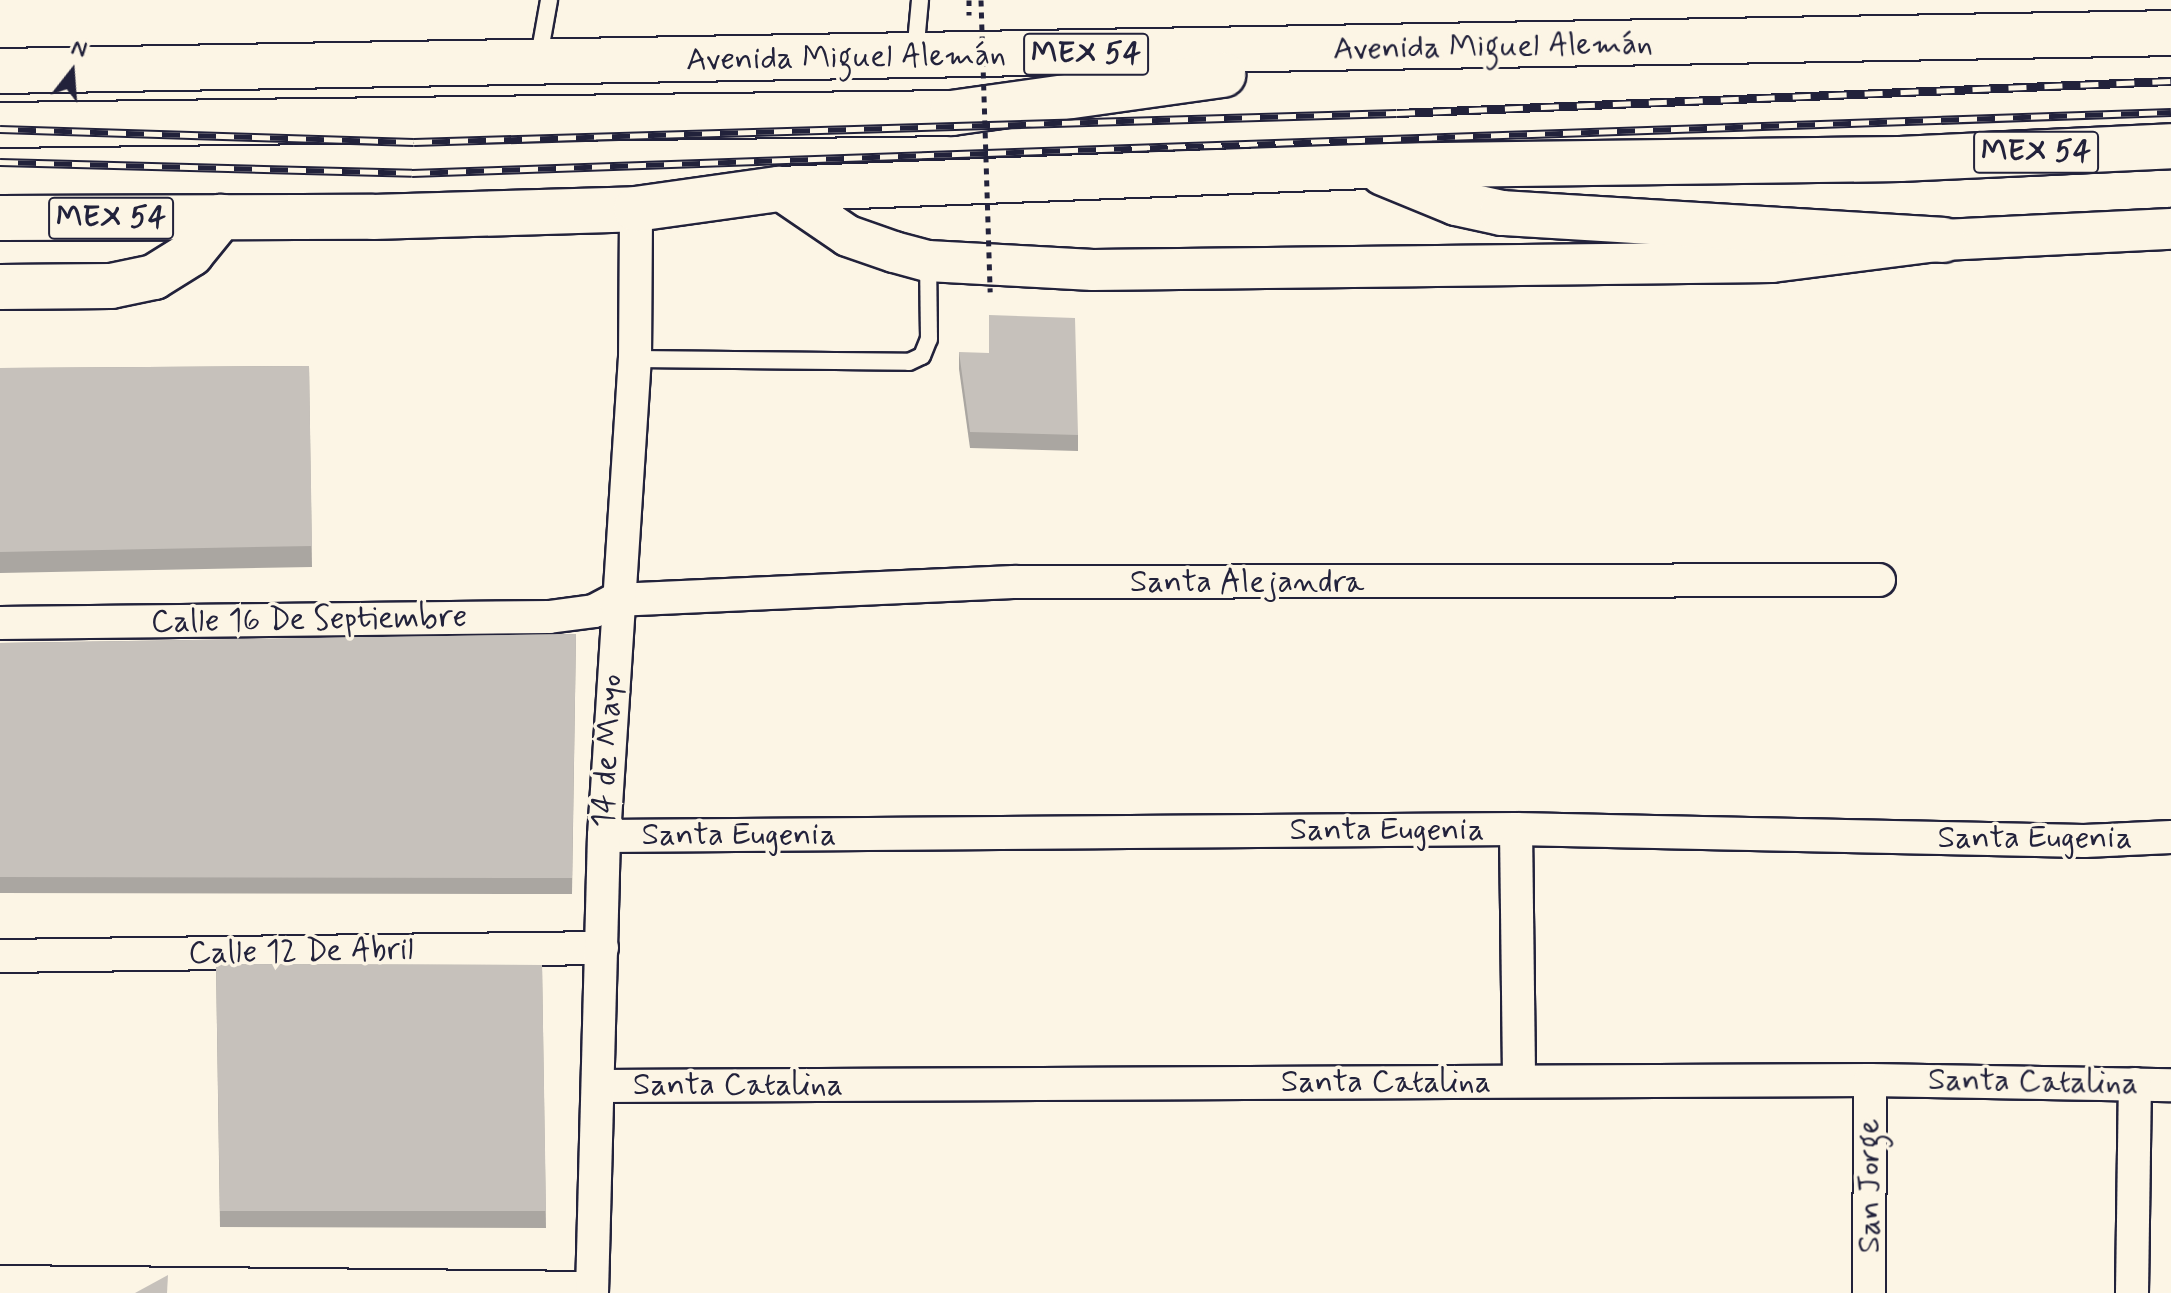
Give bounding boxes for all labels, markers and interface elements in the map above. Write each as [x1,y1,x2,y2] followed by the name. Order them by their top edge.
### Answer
[1336,25,1650,69] street label: Avenida Miguel Alemán
[1022,28,1150,80] road number: MEX 54
[32,32,112,112] north arrow
[68,34,90,65] text: N
[689,36,1003,80] street label: Avenida Miguel Alemán
[1972,126,2100,178] road number: MEX 54
[47,192,175,244] road number: MEX 54
[1129,563,1365,601] street label: Santa Alejandra
[148,598,470,642] street label: Calle 16 De Septiembre
[585,672,631,830] street label: 14 de Mayo
[1292,811,1482,849] street label: Santa Eugenia
[644,816,834,854] street label: Santa Eugenia
[1940,819,2130,857] street label: Santa Eugenia
[188,931,414,973] street label: Calle 12 De Abril
[1929,1061,2137,1103] street label: Santa Catalina
[1283,1063,1489,1101] street label: Santa Catalina
[635,1066,841,1104] street label: Santa Catalina
[1851,1118,1889,1254] street label: San Jorge

